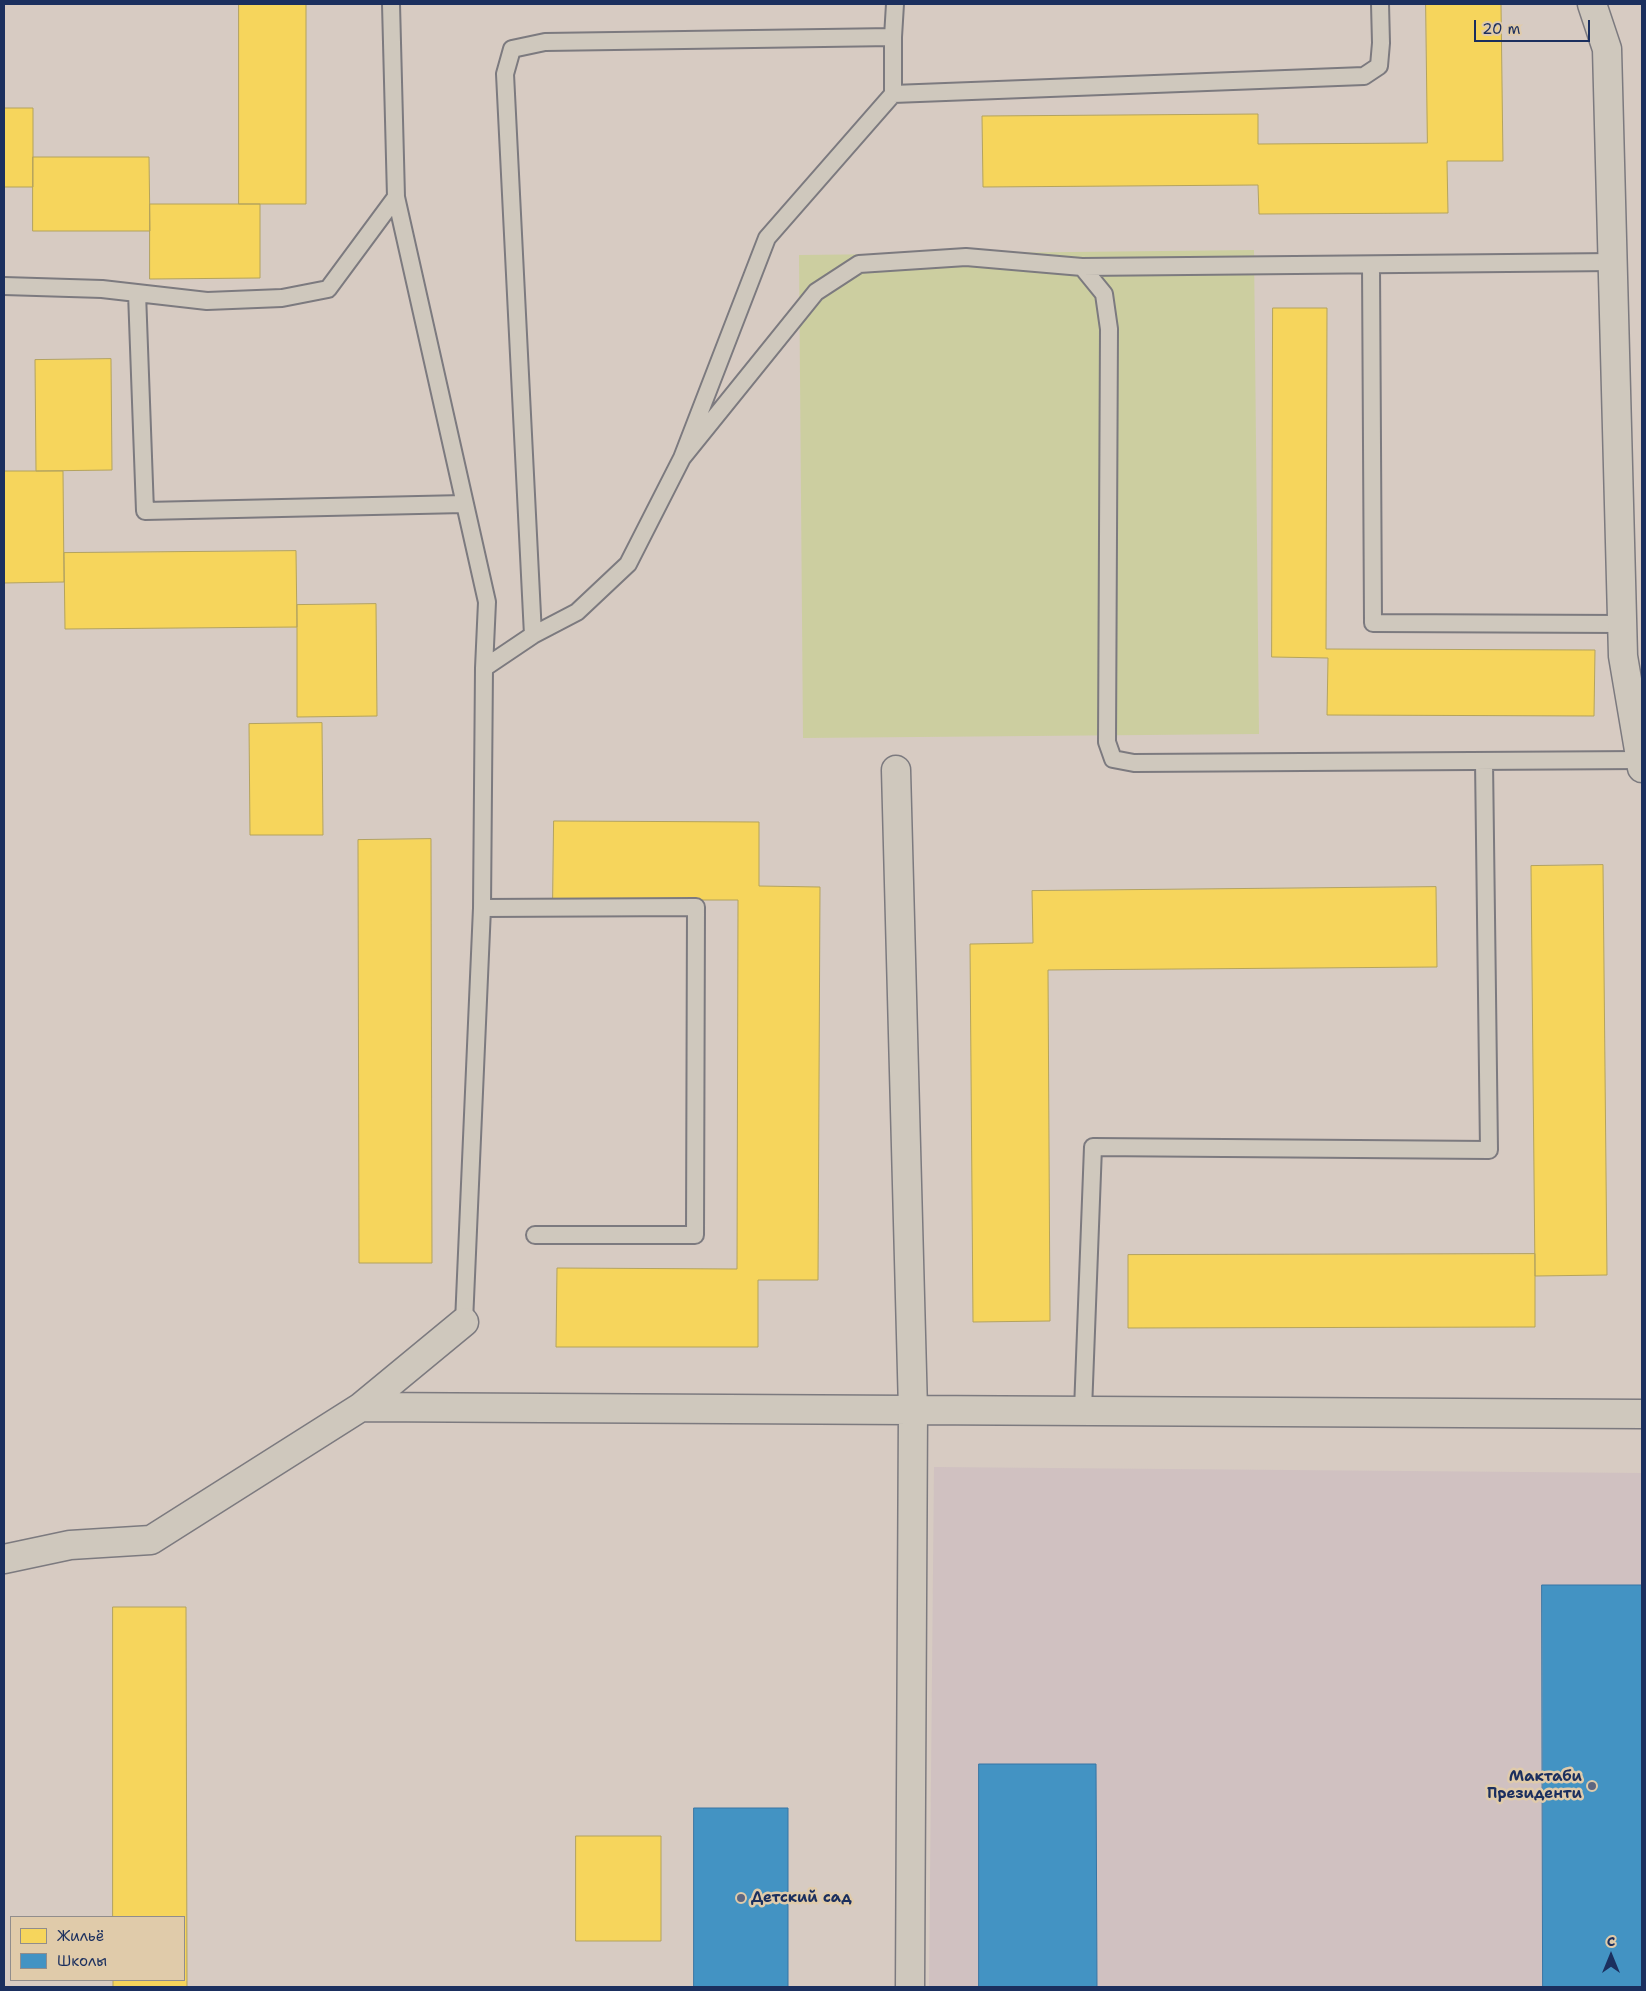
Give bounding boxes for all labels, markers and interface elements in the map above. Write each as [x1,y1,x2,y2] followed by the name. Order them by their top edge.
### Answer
[1476,10,1592,42] scale bar
[1482,19,1521,39] text: 20 m
[1487,1768,1582,1803] place label: Мактаби Президенти
[1586,1780,1598,1792] marker: Мактаби Президенти
[751,1889,852,1907] place label: Детский сад
[735,1892,747,1904] marker: Детский сад
[10,1916,185,1981] legend
[57,1926,104,1946] text: Жильё
[1586,1931,1636,1981] north arrow
[1607,1932,1615,1950] text: С
[57,1951,107,1971] text: Школы

